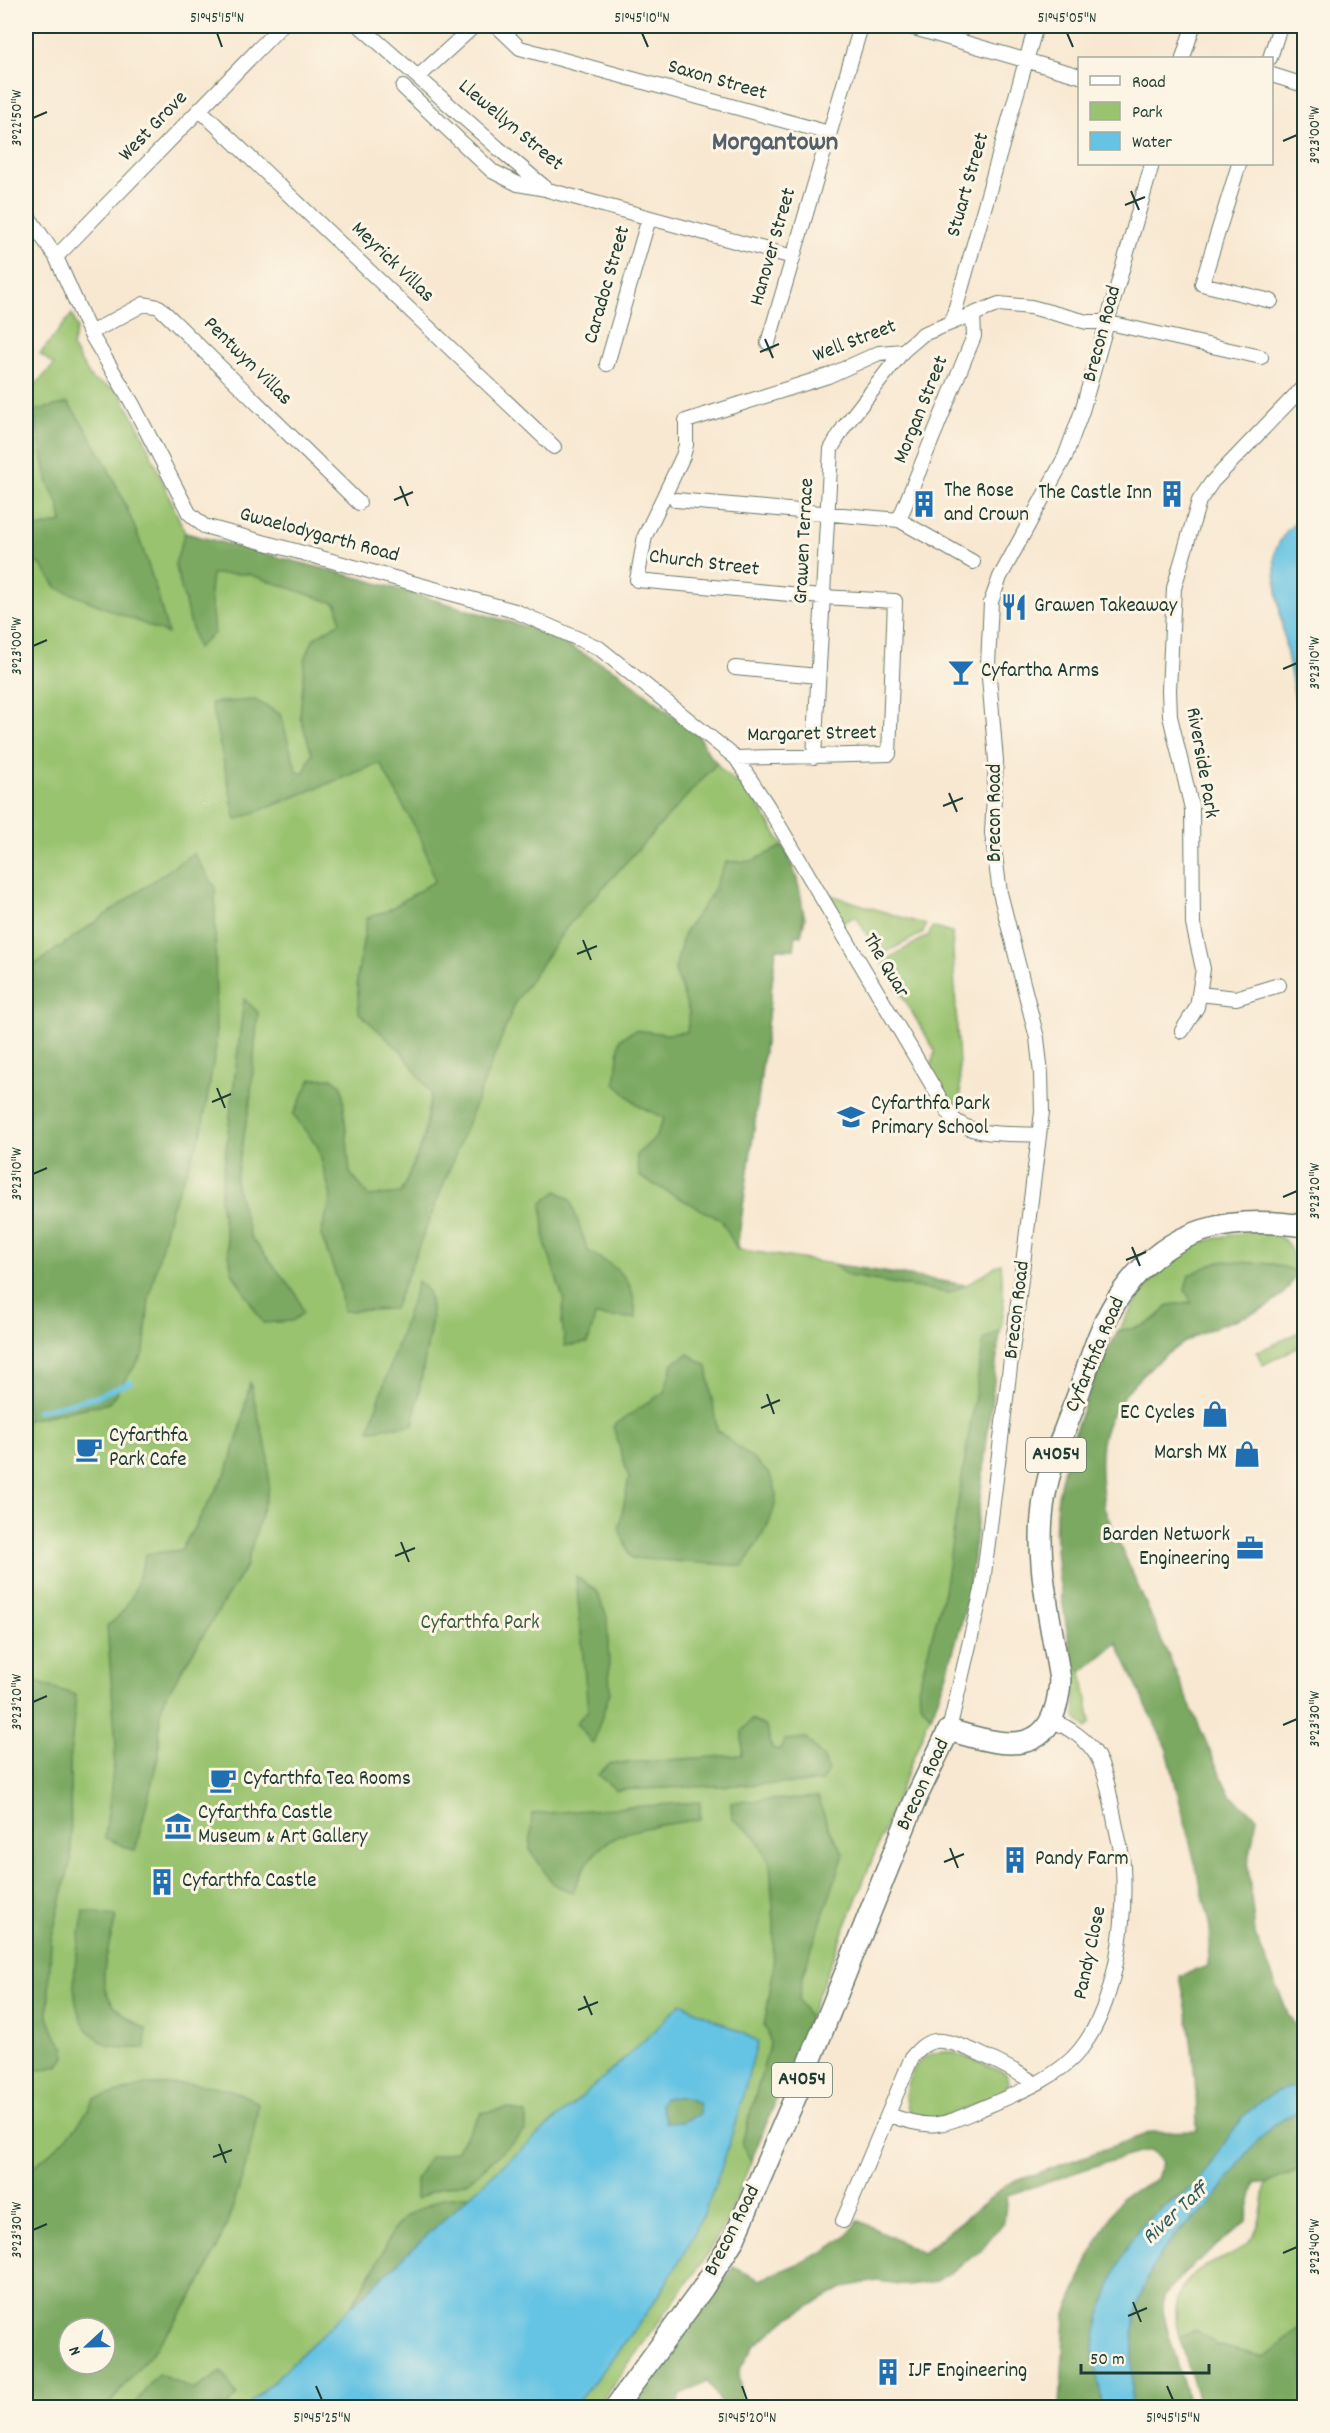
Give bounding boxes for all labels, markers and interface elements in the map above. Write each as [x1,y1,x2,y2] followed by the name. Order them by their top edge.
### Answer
[190,8,244,30] text: 51°45'15"N
[614,8,670,30] text: 51°45'10"N
[1037,8,1097,30] text: 51°45'05"N
[664,53,770,110] street label: Saxon Street
[1078,57,1273,165] legend
[1132,71,1166,96] text: Road
[451,73,569,179] street label: Llewellyn Street
[112,85,196,169] street label: West Grove
[7,89,29,146] text: 3°22'50"W
[1132,101,1163,126] text: Park
[1305,106,1327,164] text: 3°23'00"W
[712,124,838,163] district label: Morgantown
[940,129,998,241] street label: Stuart Street
[1132,131,1172,156] text: Water
[743,184,805,309] street label: Hanover Street
[343,215,441,311] street label: Meyrick Villas
[577,222,639,347] street label: Caradoc Street
[1076,283,1130,385] street label: Brecon Road
[196,311,298,413] street label: Pentwyn Villas
[809,312,901,372] street label: Well Street
[887,351,957,468] street label: Morgan Street
[787,477,823,605] street label: Grawen Terrace
[944,477,1029,531] place label: The Rose and Crown
[1038,479,1152,509] place label: The Castle Inn
[1157,479,1187,509] building icon: The Castle Inn
[909,489,939,519] building icon: The Rose and Crown
[236,500,402,572] street label: Gwaelodygarth Road
[647,542,761,586] street label: Church Street
[999,592,1029,622] restaurant icon: Grawen Takeaway
[1034,592,1178,622] place label: Grawen Takeaway
[7,617,29,675] text: 3°23'00"W
[1305,636,1327,690] text: 3°23'10"W
[946,657,976,687] bar icon: Cyfartha Arms
[981,657,1099,687] place label: Cyfartha Arms
[1176,705,1226,821] street label: Riverside Park
[747,719,877,751] street label: Margaret Street
[981,764,1011,862] street label: Brecon Road
[854,928,916,1004] street label: The Quar
[871,1090,990,1144] place label: Cyfarthfa Park Primary School
[836,1102,866,1132] school or university icon: Cyfarthfa Park Primary School
[7,1147,29,1201] text: 3°23'10"W
[1305,1162,1327,1219] text: 3°23'20"W
[997,1259,1039,1361] street label: Brecon Road
[1058,1293,1134,1417] street label: Cyfarthfa Road
[1120,1399,1195,1429] place label: EC Cycles
[1200,1399,1230,1429] shop icon: EC Cycles
[109,1422,189,1476] place label: Cyfarthfa Park Cafe
[74,1434,104,1464] cafe icon: Cyfarthfa Park Cafe
[1026,1438,1086,1472] road number: A4054
[1154,1439,1227,1469] place label: Marsh MX
[1232,1439,1262,1469] shop icon: Marsh MX
[1102,1521,1230,1575] place label: Barden Network Engineering
[1235,1533,1265,1563] office icon: Barden Network Engineering
[420,1609,540,1639] park label: Cyfarthfa Park
[7,1673,29,1730] text: 3°23'20"W
[1305,1690,1327,1747] text: 3°23'30"W
[890,1734,958,1836] street label: Brecon Road
[208,1765,238,1795] cafe icon: Cyfarthfa Tea Rooms
[243,1765,411,1795] place label: Cyfarthfa Tea Rooms
[198,1799,368,1853] place label: Cyfarthfa Castle Museum & Art Gallery
[163,1811,193,1841] museum icon: Cyfarthfa Castle Museum & Art Gallery
[1000,1845,1030,1875] building icon: Pandy Farm
[1035,1845,1129,1875] place label: Pandy Farm
[147,1867,177,1897] building icon: Cyfarthfa Castle
[182,1867,316,1897] place label: Cyfarthfa Castle
[1066,1903,1116,2003] street label: Pandy Close
[772,2063,832,2097] road number: A4054
[1136,2173,1218,2253] water label: River Taff
[697,2180,769,2282] street label: Brecon Road
[7,2201,29,2258] text: 3°23'30"W
[1305,2219,1327,2275] text: 3°23'40"W
[57,2316,117,2376] north arrow
[1081,2337,1208,2375] scale bar
[63,2343,88,2359] text: N
[1090,2348,1125,2373] text: 50 m
[873,2357,903,2387] building icon: IJF Engineering
[908,2357,1027,2387] place label: IJF Engineering
[293,2408,351,2430] text: 51°45'25"N
[718,2408,776,2430] text: 51°45'20"N
[1146,2408,1200,2430] text: 51°45'15"N

